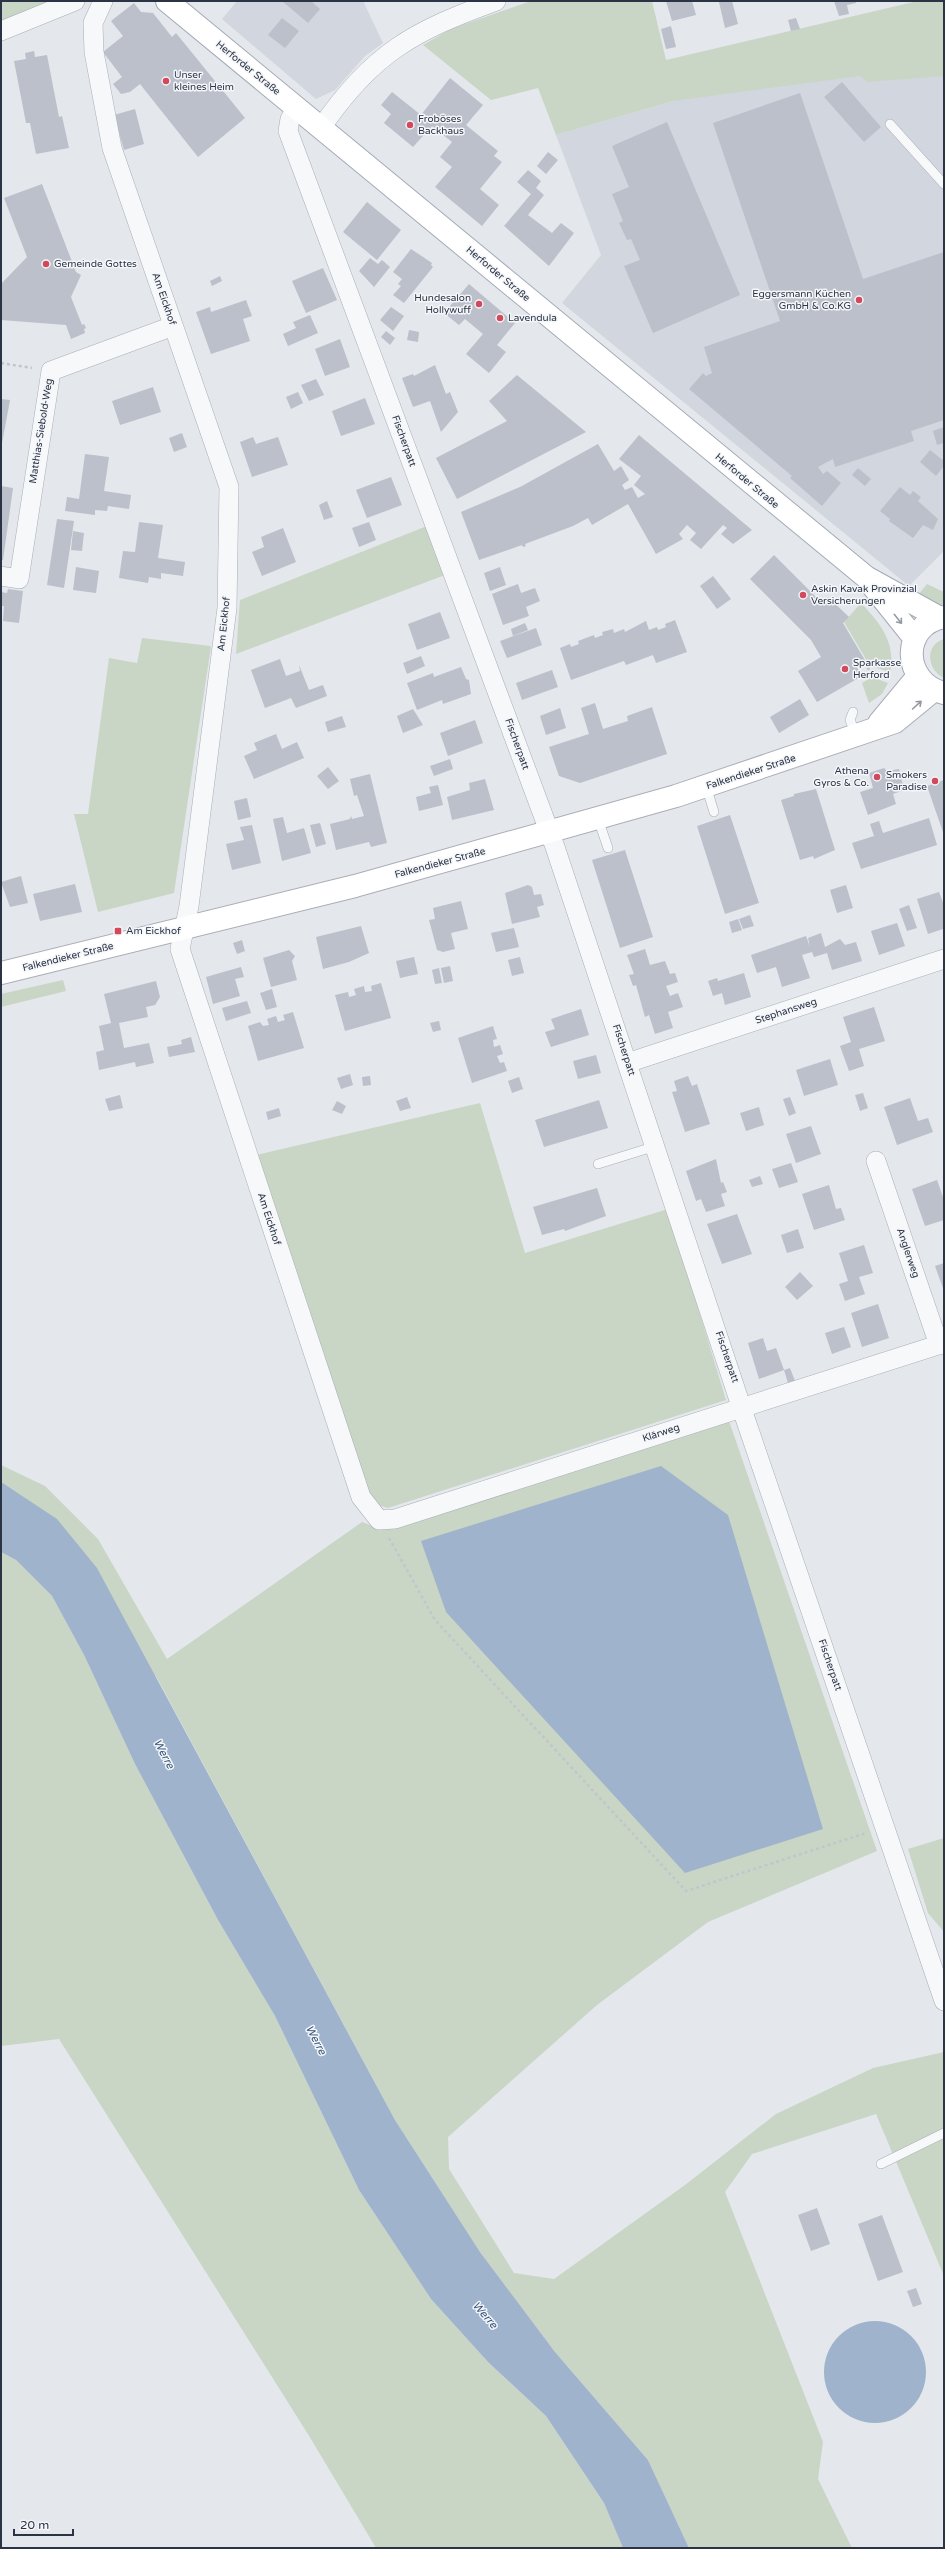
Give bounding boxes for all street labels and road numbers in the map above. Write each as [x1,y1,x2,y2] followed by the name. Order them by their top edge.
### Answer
[213,38,283,98] street label: Herforder Straße
[464,244,533,304] street label: Herforder Straße
[149,271,179,327] street label: Am Eickhof
[27,378,55,484] street label: Matthias-Siebold-Weg
[389,414,419,468] street label: Fischerpatt
[713,451,782,511] street label: Herforder Straße
[215,596,233,652] street label: Am Eickhof
[502,717,532,771] street label: Fischerpatt
[705,752,798,792] street label: Falkendieker Straße
[393,845,487,881] street label: Falkendieker Straße
[21,940,115,974] street label: Falkendieker Straße
[754,995,818,1027] street label: Stephansweg
[610,1023,638,1078] street label: Fischerpatt
[255,1191,283,1247] street label: Am Eickhof
[894,1227,922,1279] street label: Anglerweg
[713,1330,741,1384] street label: Fischerpatt
[641,1421,681,1445] street label: Klärweg
[816,1638,844,1692] street label: Fischerpatt

